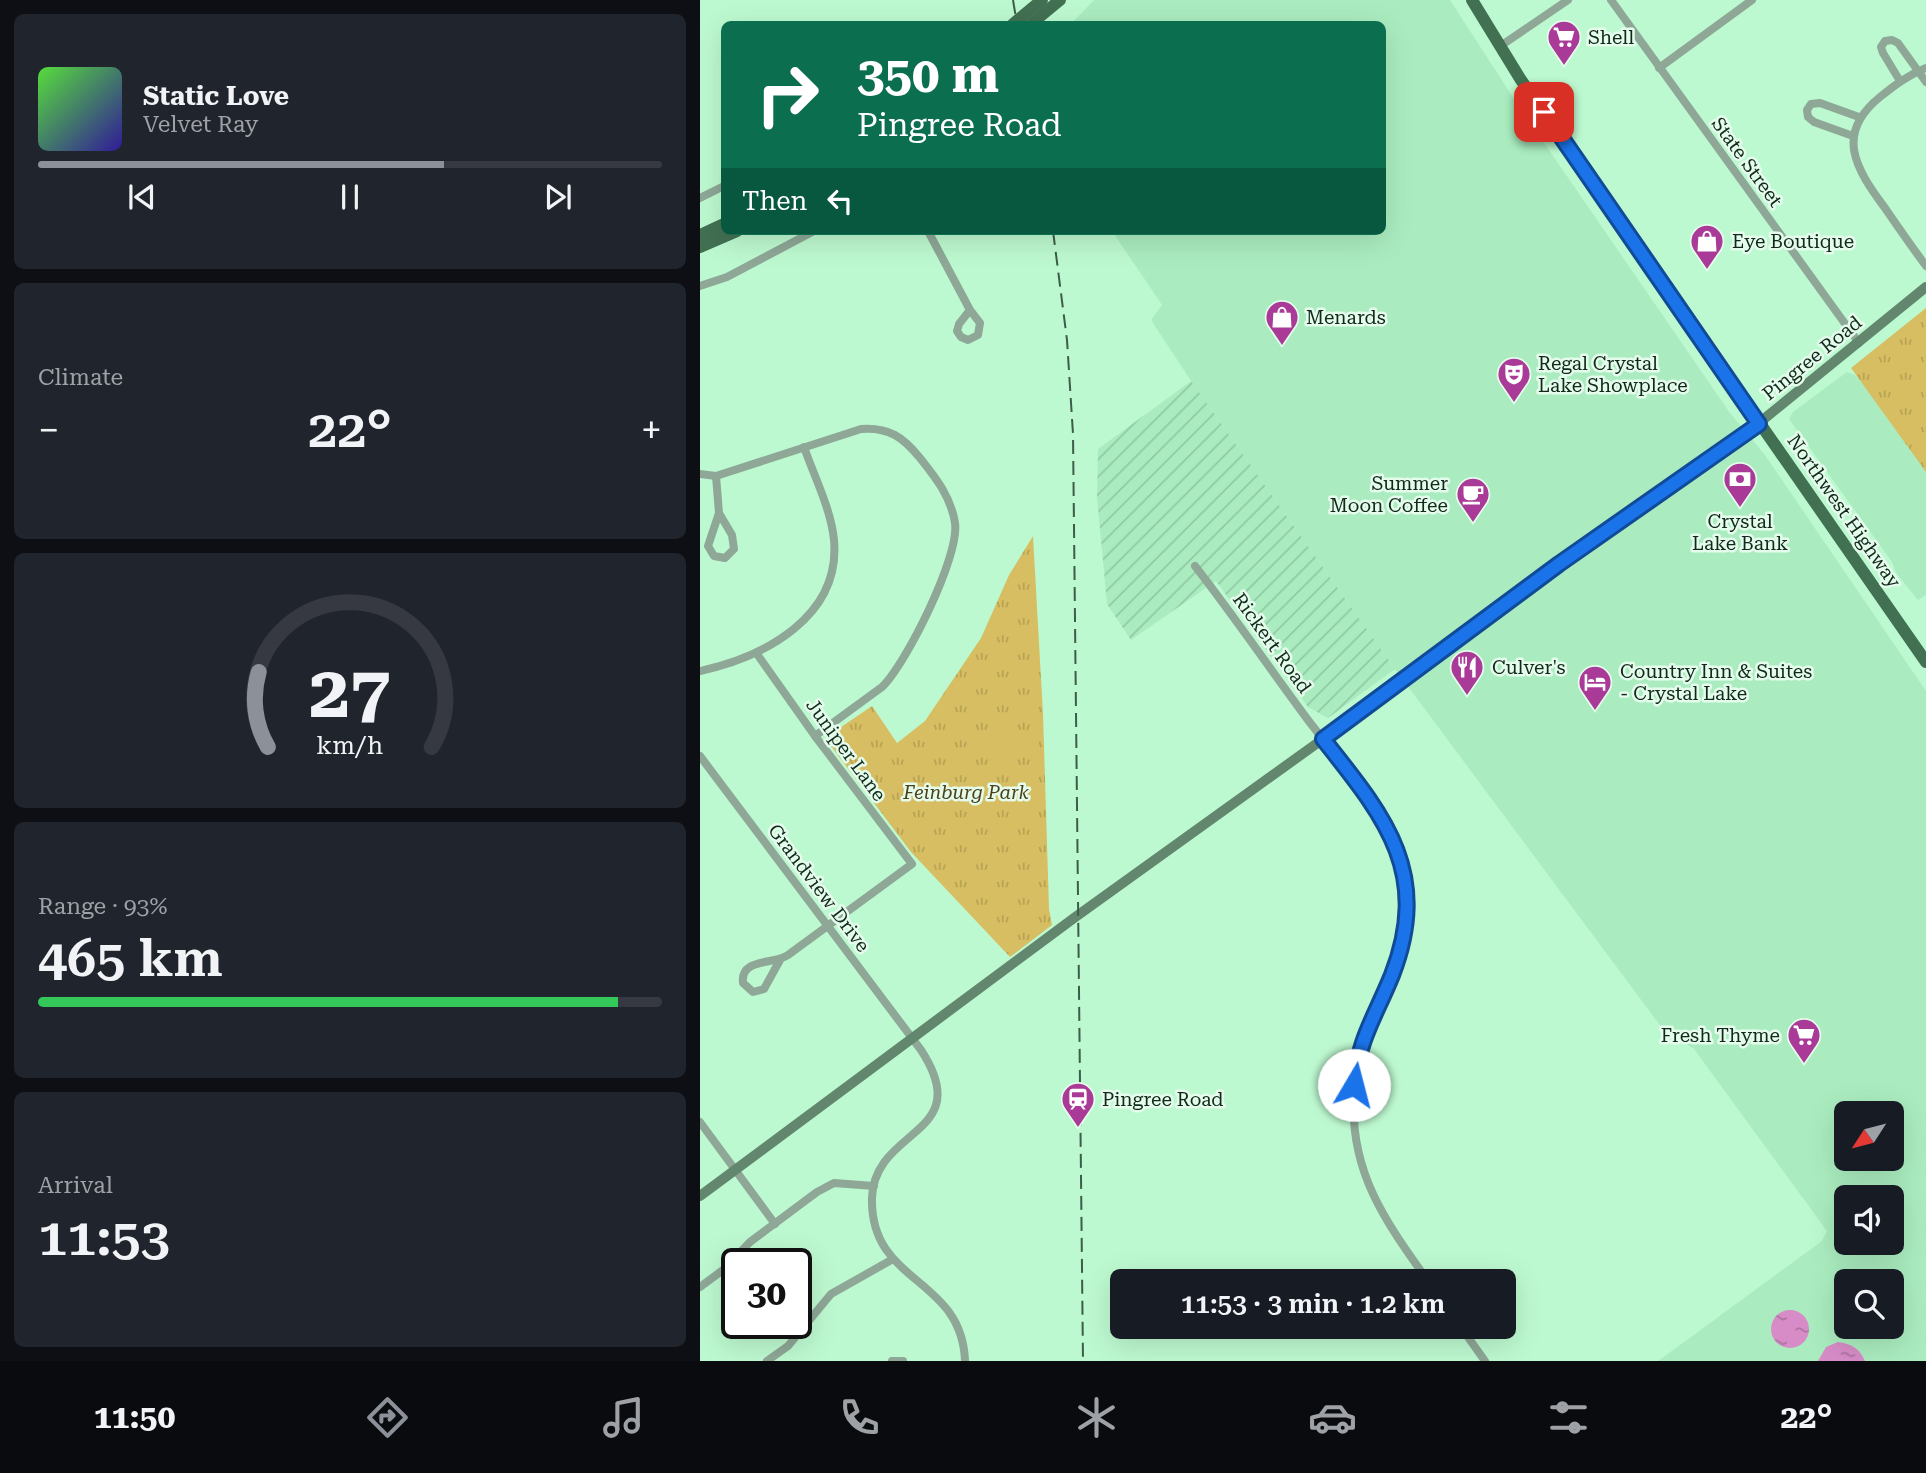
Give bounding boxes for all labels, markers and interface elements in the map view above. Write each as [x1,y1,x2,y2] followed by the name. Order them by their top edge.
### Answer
[1545,18,1583,67] supermarket icon: Shell
[1588,26,1634,49] place label: Shell
[857,47,999,104] text: 350 m
[742,49,833,140] icon: right
[143,81,289,111] text: Static Love
[1514,82,1574,142] pin
[1525,93,1563,131] icon: arrive
[857,106,1062,144] text: Pingree Road
[143,111,258,138] text: Velvet Ray
[1707,113,1787,211] street label: State Street
[123,178,161,216] icon: previous
[331,178,369,216] icon: pause
[539,178,577,216] icon: next
[821,182,859,220] icon: left
[742,186,807,216] text: Then
[1688,222,1726,271] shop icon: Eye Boutique
[1732,230,1854,253] place label: Eye Boutique
[1263,298,1301,347] shop icon: Menards
[1306,306,1386,329] place label: Menards
[1758,311,1866,405] street label: Pingree Road
[1538,352,1688,397] place label: Regal Crystal Lake Showplace
[1495,355,1533,404] theatre icon: Regal Crystal Lake Showplace
[38,364,123,391] text: Climate
[308,399,392,460] text: 22°
[38,408,59,452] text: −
[641,408,662,452] text: +
[1782,430,1906,593] street label: Northwest Highway
[1721,460,1759,509] bank icon: Crystal Lake Bank
[1330,472,1448,517] place label: Summer Moon Coffee
[1454,475,1492,524] cafe icon: Summer Moon Coffee
[1692,510,1788,555] place label: Crystal Lake Bank
[1228,588,1316,698] street label: Rickert Road
[1448,648,1486,697] restaurant icon: Culver's
[309,650,391,735] text: 27
[1492,656,1566,679] place label: Culver's
[1620,660,1812,705] place label: Country Inn & Suites - Crystal Lake
[1576,663,1614,712] hotel icon: Country Inn & Suites - Crystal Lake
[801,694,891,806] street label: Juniper Lane
[317,730,383,759] text: km/h
[902,781,1030,804] park label: Feinburg Park
[763,819,875,957] street label: Grandview Drive
[38,893,167,920] text: Range · 93%
[38,928,223,989] text: 465 km
[1785,1016,1823,1065] supermarket icon: Fresh Thyme
[1661,1024,1780,1047] place label: Fresh Thyme
[1317,1048,1391,1122] position arrow
[1059,1080,1097,1129] station icon: Pingree Road
[1102,1088,1223,1111] place label: Pingree Road
[1834,1101,1904,1171] north arrow
[1834,1101,1904,1339] map controls
[38,1172,113,1199] text: Arrival
[1834,1185,1904,1255] button: sound
[38,1207,170,1268] text: 11:53
[721,1248,812,1339] speed limit sign: 30
[1834,1269,1904,1339] button: search
[1181,1289,1445,1319] text: 11:53 · 3 min · 1.2 km
[363,1393,412,1442] icon: directions
[599,1393,648,1442] icon: music
[835,1393,884,1442] icon: phone
[1072,1393,1121,1442] icon: climate
[1308,1393,1357,1442] icon: car
[1544,1393,1593,1442] icon: filters
[94,1398,175,1436] text: 11:50
[1781,1398,1832,1436] text: 22°

